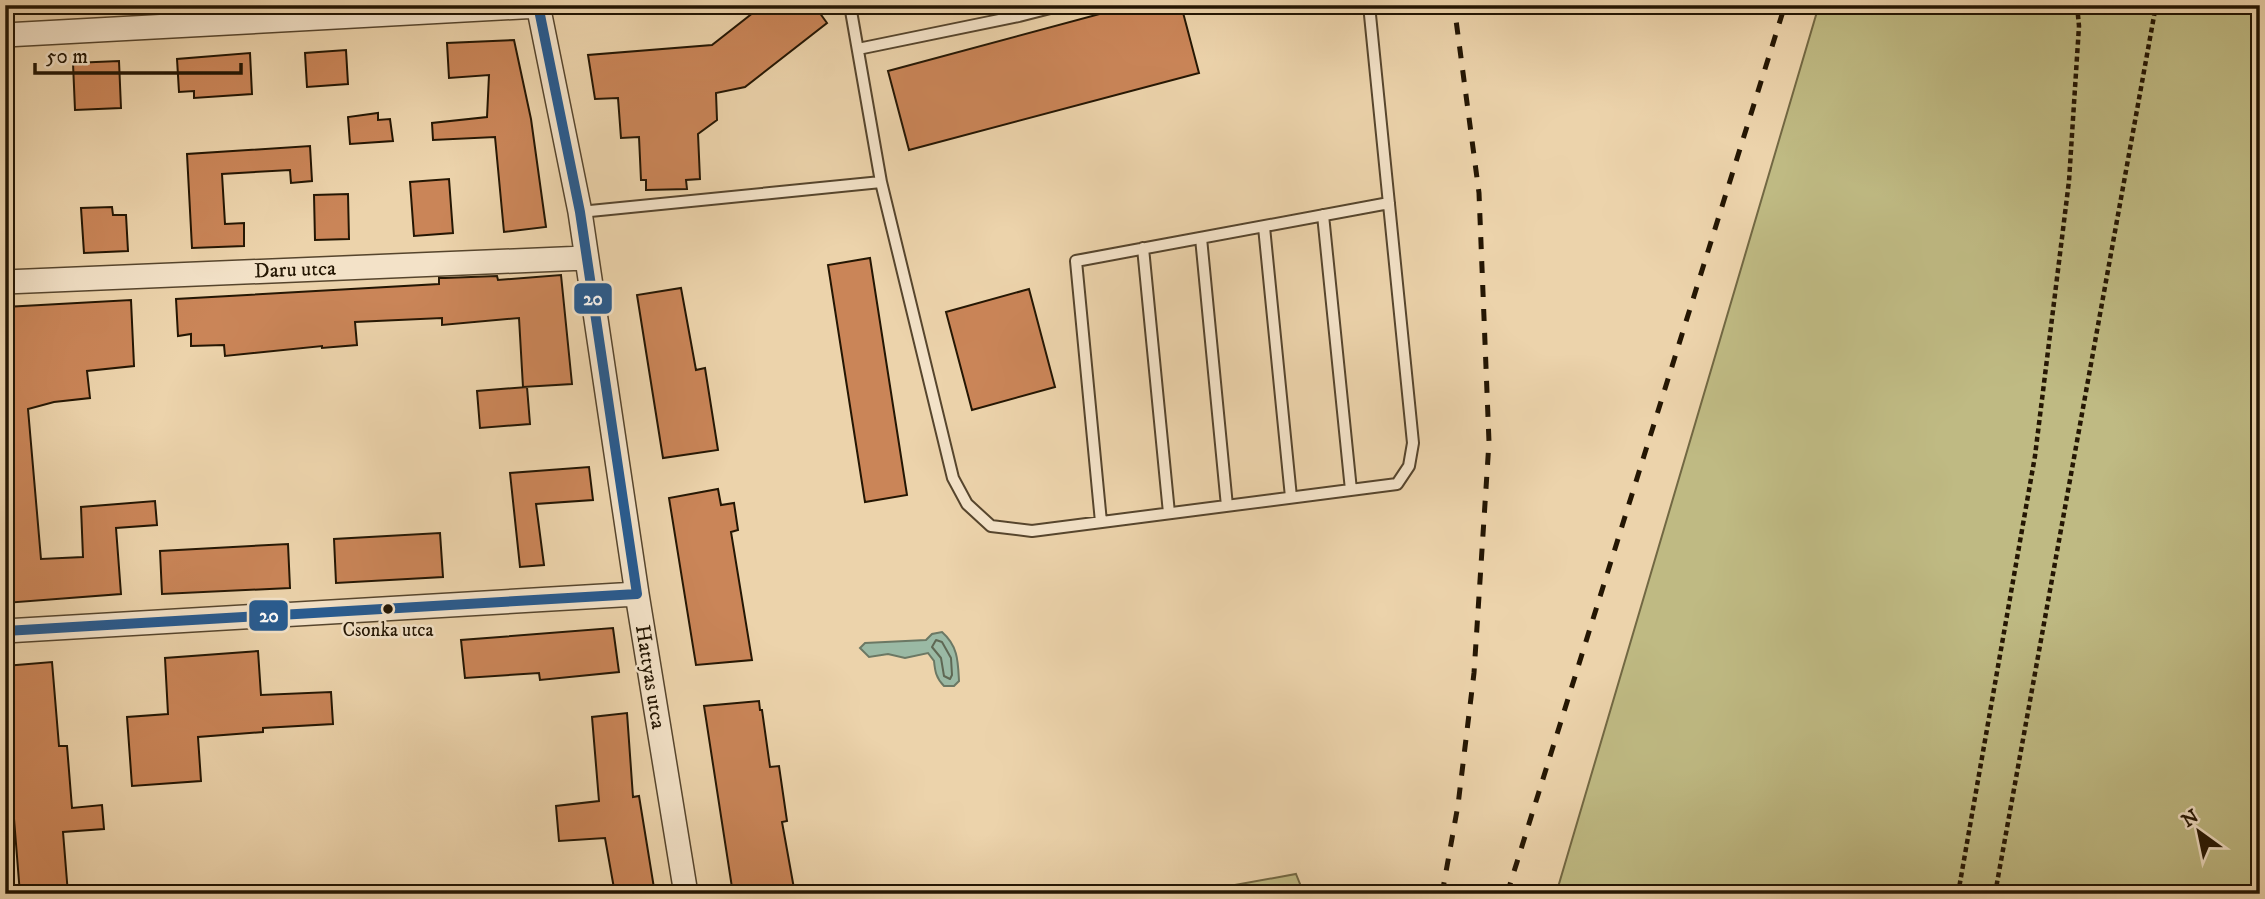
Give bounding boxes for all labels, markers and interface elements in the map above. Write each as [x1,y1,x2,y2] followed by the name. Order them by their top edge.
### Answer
[35,32,242,76] scale bar
[46,44,88,70] text: 50 m
[254,256,336,284] street label: Daru utca
[573,282,613,315] line badge: 20
[583,288,603,311] text: 20
[248,599,289,632] line badge: 20
[381,602,395,616] marker: Csonka utca
[259,605,279,628] text: 20
[342,619,434,642] place label: Csonka utca
[629,623,671,731] street label: Hattyas utca
[2164,797,2234,867] north arrow
[2178,805,2204,833] text: N

